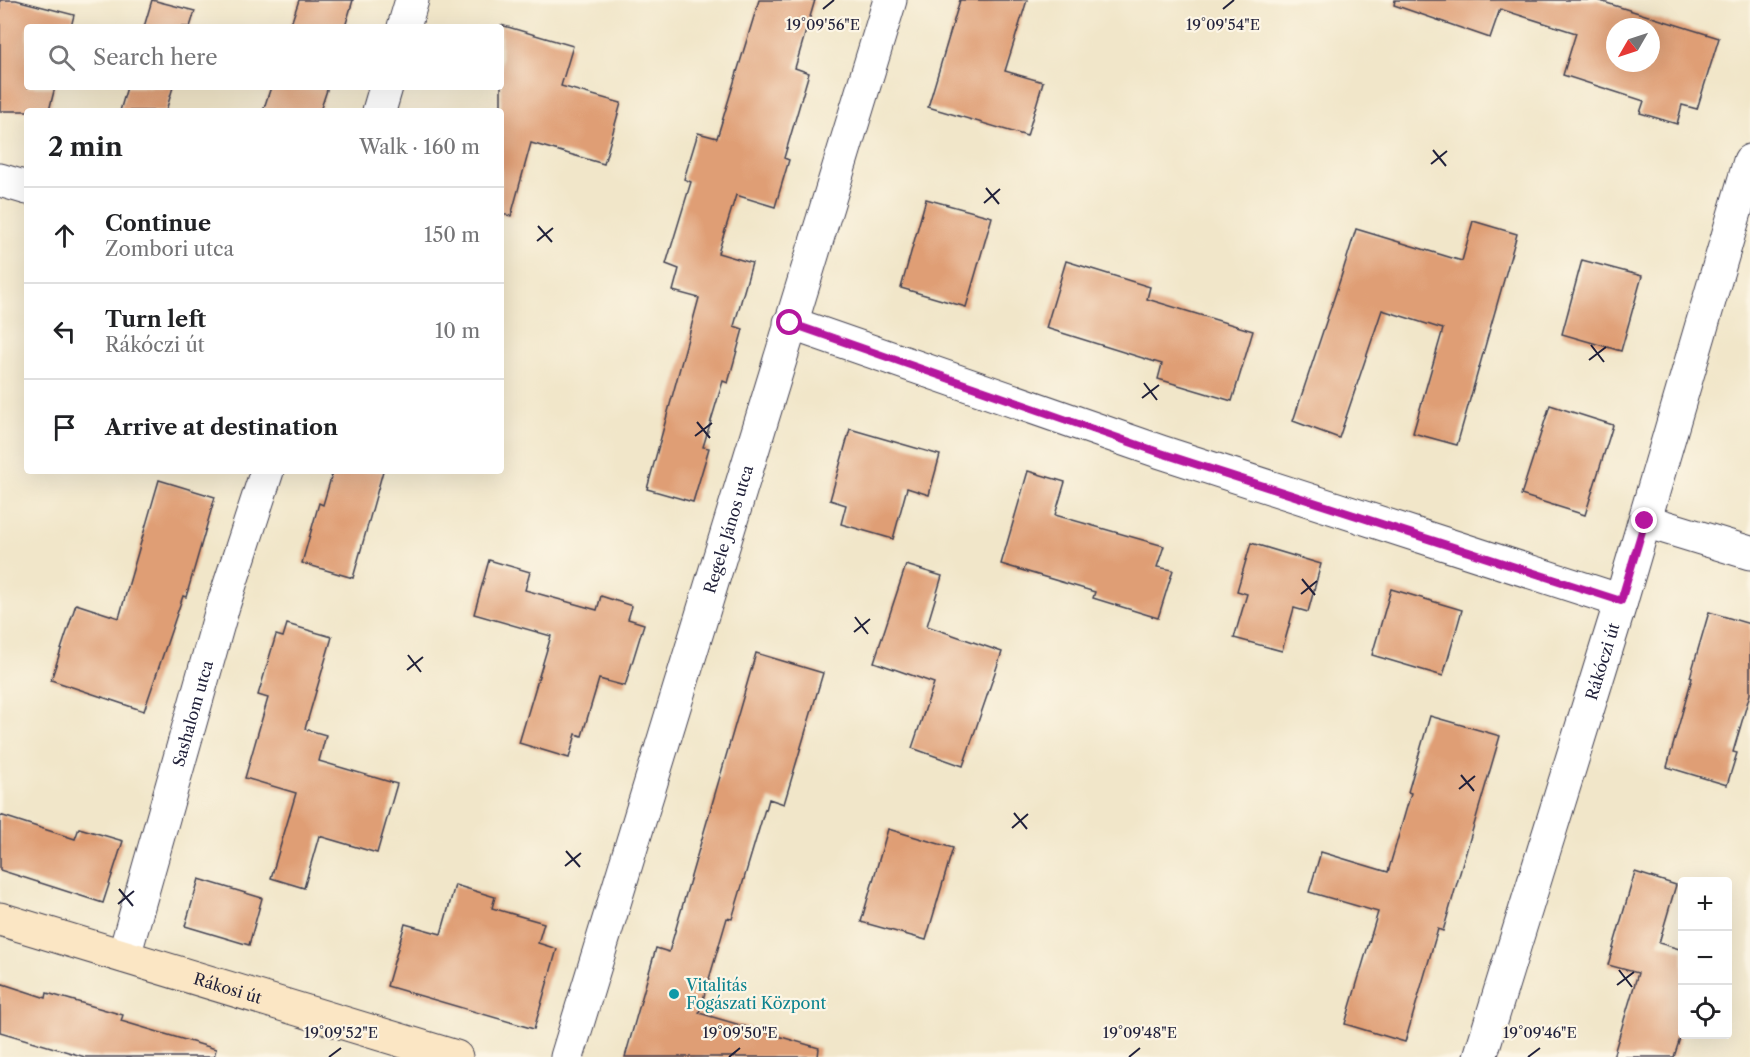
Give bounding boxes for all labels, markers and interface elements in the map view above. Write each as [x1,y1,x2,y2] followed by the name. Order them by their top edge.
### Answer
[786,15,860,34] text: 19°09'56"E
[1186,15,1260,34] text: 19°09'54"E
[1606,18,1660,72] north arrow
[24,24,504,90] search box
[45,41,78,74] icon: search
[93,44,218,71] text: Search here
[48,131,123,163] text: 2 min
[359,135,480,159] text: Walk · 160 m
[105,210,211,237] text: Continue
[48,219,81,252] icon: ahead
[424,223,480,247] text: 150 m
[105,237,234,261] text: Zombori utca
[105,306,206,333] text: Turn left
[776,309,802,335] route start
[48,315,81,348] icon: left
[435,319,480,343] text: 10 m
[105,333,205,357] text: Rákóczi út
[48,411,81,444] icon: arrive
[105,414,338,441] text: Arrive at destination
[699,462,758,596] street label: Regele János utca
[1631,507,1657,533] route end
[1581,620,1624,702] street label: Rákóczi út
[168,658,217,769] street label: Sashalom utca
[1678,877,1732,1039] map controls
[1678,877,1732,931] button: +
[1678,931,1732,985] button: −
[191,968,265,1008] street label: Rákosi út
[685,975,826,1013] place label: Vitalitás Fogászati Központ
[1678,985,1732,1039] button: locate
[667,987,681,1001] marker: Vitalitás Fogászati Központ
[304,1023,378,1042] text: 19°09'52"E
[702,1023,778,1042] text: 19°09'50"E
[1103,1023,1177,1042] text: 19°09'48"E
[1503,1023,1577,1042] text: 19°09'46"E

